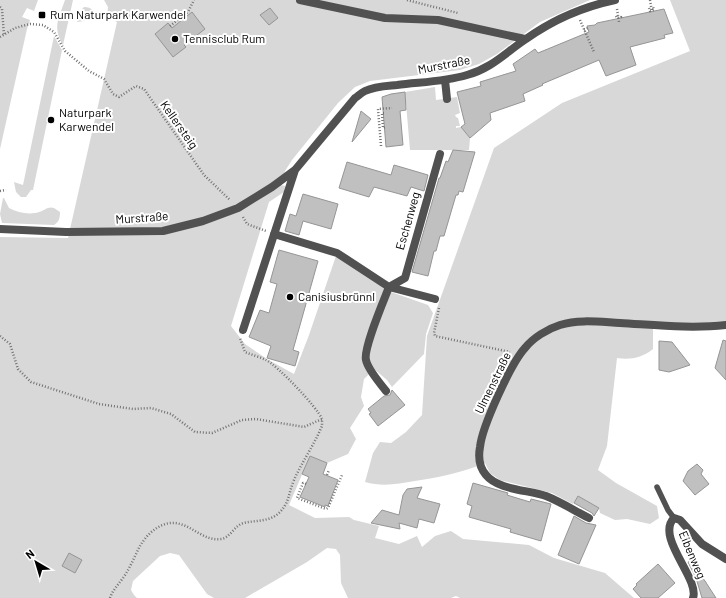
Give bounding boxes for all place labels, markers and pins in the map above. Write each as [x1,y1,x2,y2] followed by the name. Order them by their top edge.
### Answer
[50,7,186,21] place label: Rum Naturpark Karwendel
[37,10,47,20] marker: Rum Naturpark Karwendel
[183,31,265,45] place label: Tennisclub Rum
[170,34,180,44] marker: Tennisclub Rum
[59,105,114,133] place label: Naturpark Karwendel
[46,115,56,125] marker: Naturpark Karwendel
[298,289,375,303] place label: Canisiusbrünnl
[285,292,295,302] marker: Canisiusbrünnl

